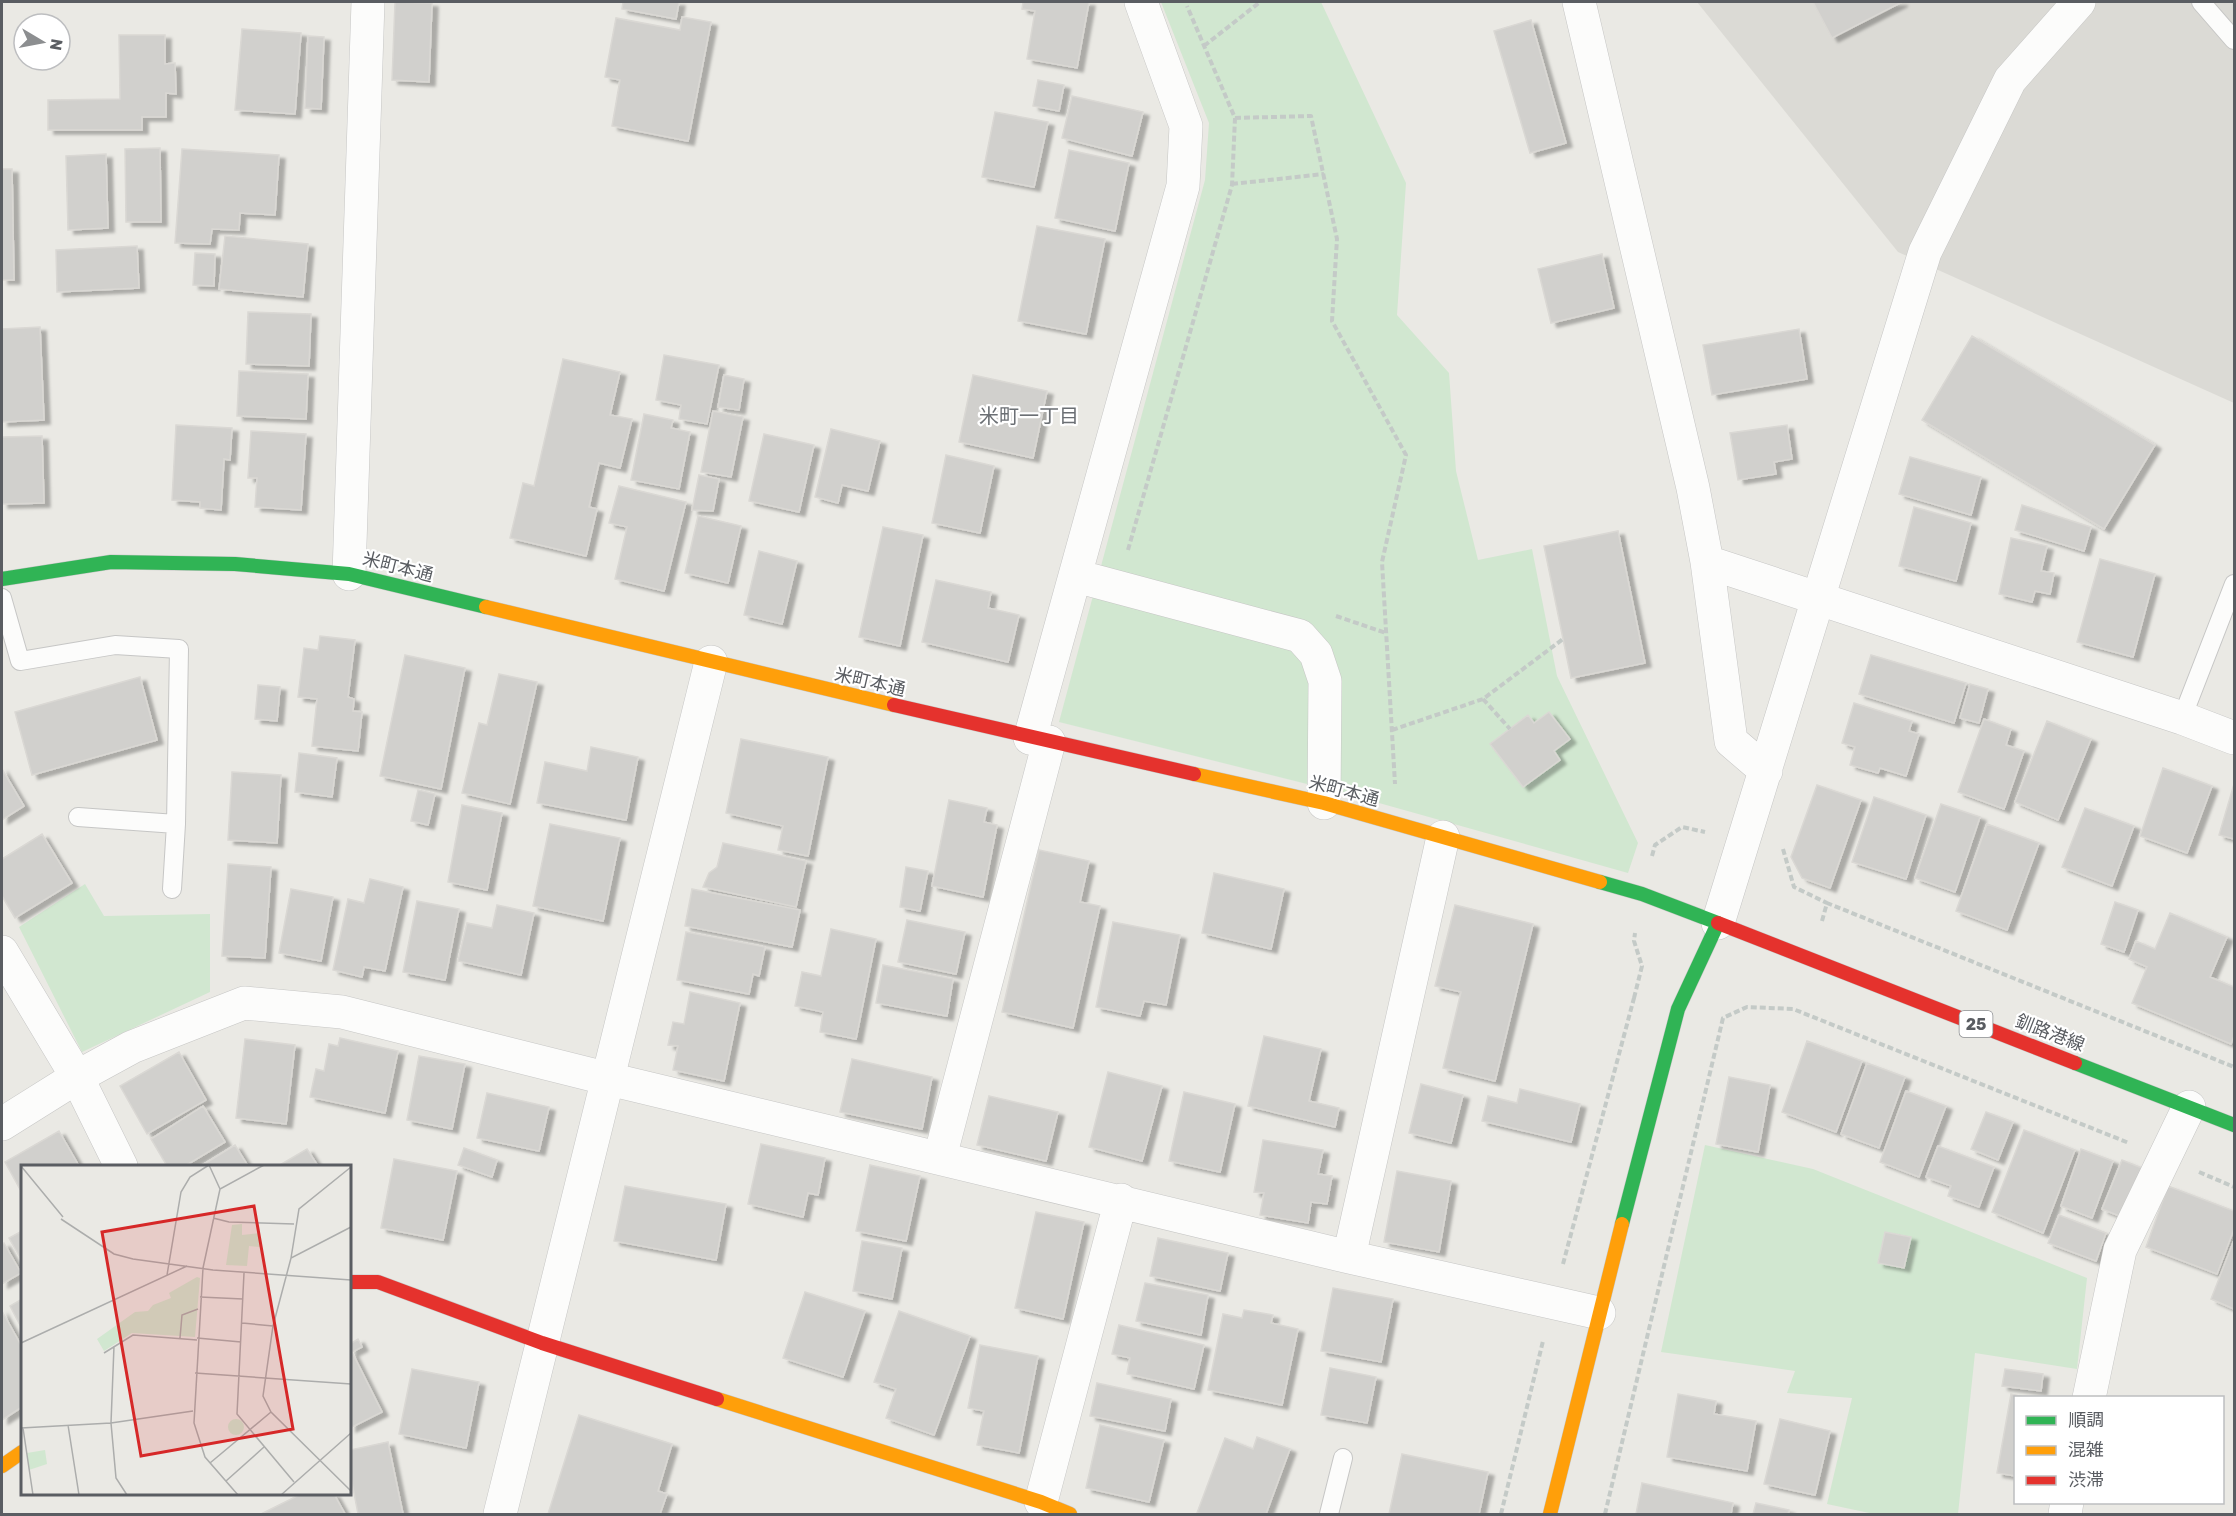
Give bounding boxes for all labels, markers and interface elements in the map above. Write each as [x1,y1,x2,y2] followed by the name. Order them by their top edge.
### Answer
[12,12,72,72] north arrow
[46,37,67,52] text: N
[979,404,1079,428] district label: 米町一丁目
[360,548,436,586] street label: 米町本通
[832,663,908,701] street label: 米町本通
[1306,771,1382,811] street label: 米町本通
[2012,1010,2088,1056] street label: 釧路港線
[1960,1011,1992,1037] road number: 25
[21,1165,351,1495] inset map
[2014,1396,2224,1504] legend
[2068,1409,2104,1431] text: 順調
[2068,1439,2104,1461] text: 混雑
[2068,1469,2104,1491] text: 渋滞

